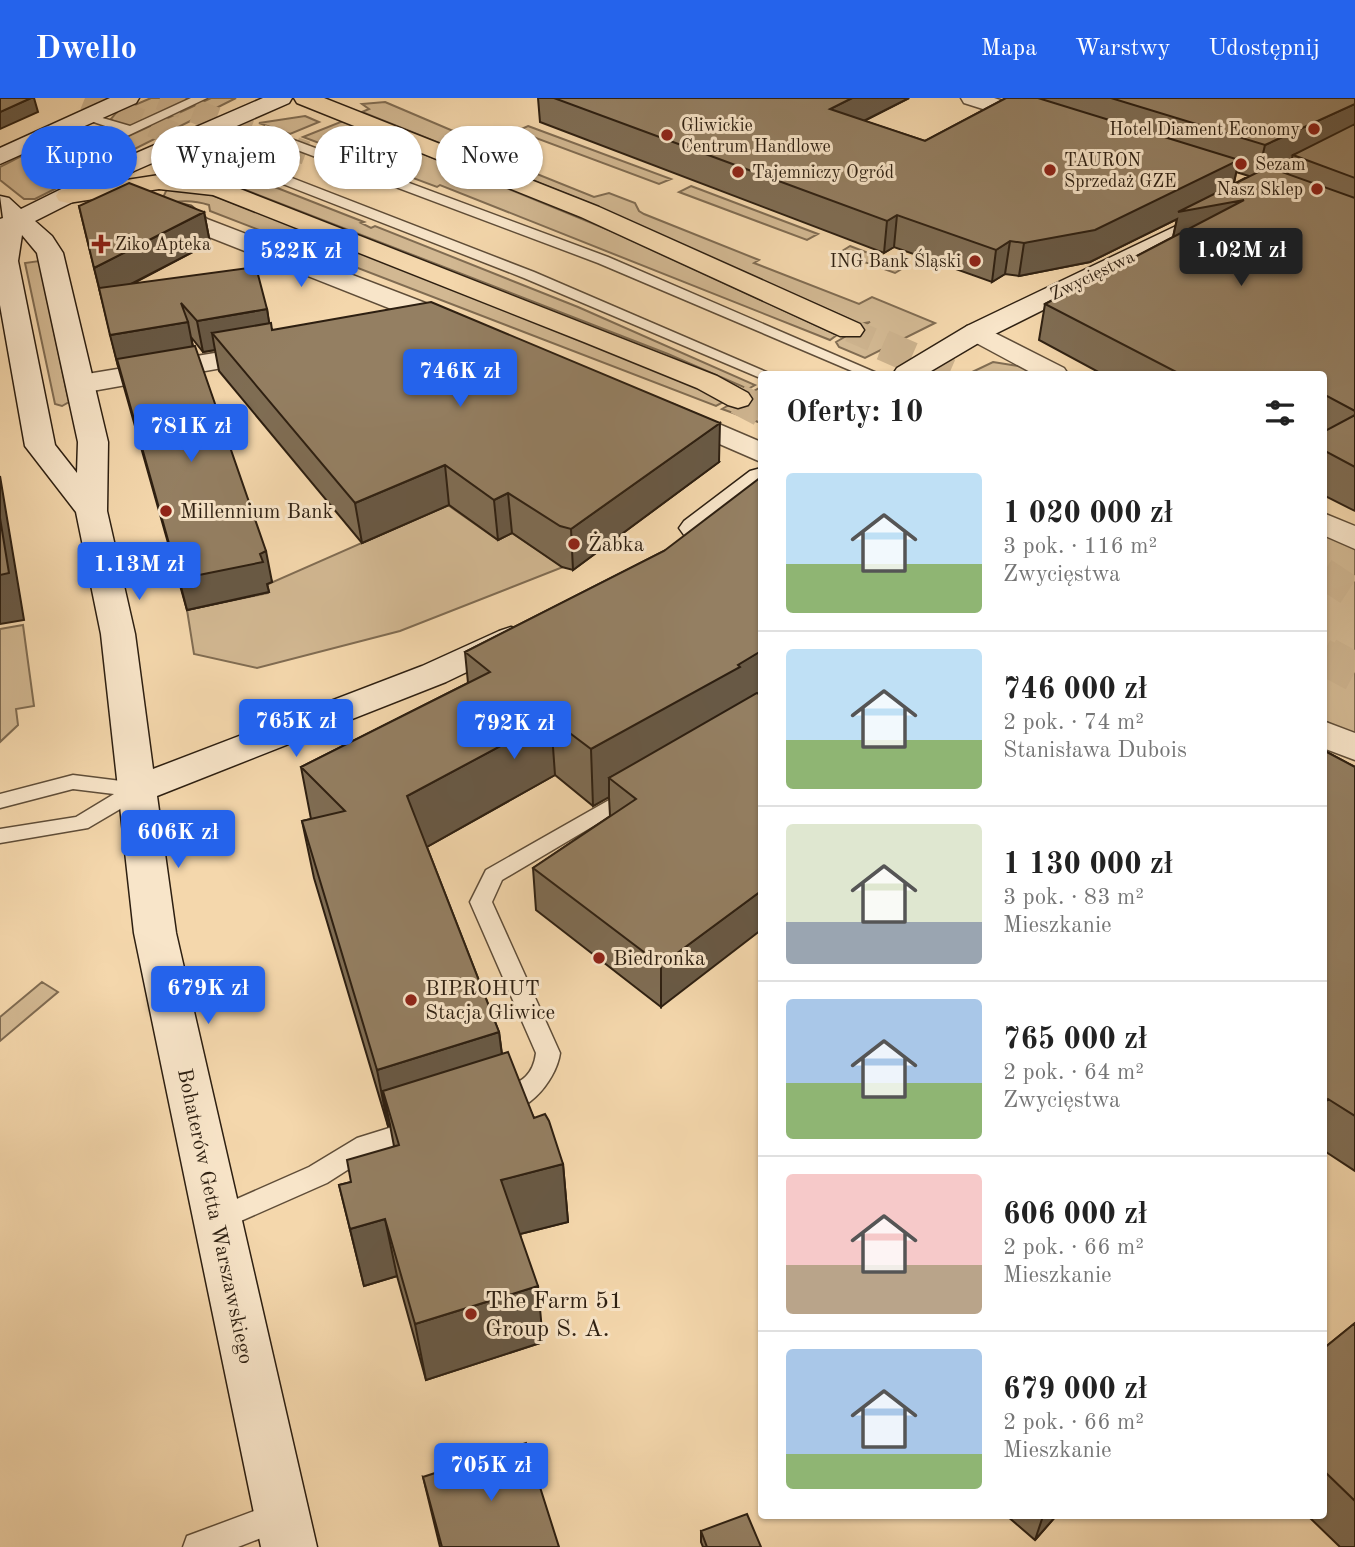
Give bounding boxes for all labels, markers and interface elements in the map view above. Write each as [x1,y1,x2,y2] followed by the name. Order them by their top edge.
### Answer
[35,33,137,66] text: Dwello
[981,37,1037,61] text: Mapa
[1075,37,1171,61] text: Warstwy
[1209,37,1320,61] text: Udostępnij
[681,117,831,156] place label: Gliwickie Centrum Handlowe
[1109,121,1300,139] place label: Hotel Diament Economy
[1306,121,1322,137] marker: Hotel Diament Economy
[21,126,137,189] chip: Kupno
[151,126,300,189] chip: Wynajem
[314,126,422,189] chip: Filtry
[436,126,543,189] chip: Nowe
[659,127,675,143] marker: Gliwickie Centrum Handlowe
[1064,152,1176,191] place label: TAURON Sprzedaż GZE
[1233,156,1249,172] marker: Sezam
[1255,156,1306,174] place label: Sezam
[1042,162,1058,178] marker: TAURON Sprzedaż GZE
[730,164,746,180] marker: Tajemniczy Ogród
[752,164,894,182] place label: Tajemniczy Ogród
[1216,181,1303,199] place label: Nasz Sklep
[1309,181,1325,197] marker: Nasz Sklep
[1169,228,1313,288] pin: 1.02M zł
[236,230,366,289] pin: 522K zł
[93,236,109,252] marker: Ziko Apteka
[115,236,211,254] place label: Ziko Apteka
[1195,239,1287,262] text: 1.02M zł
[260,240,342,263] text: 522K zł
[830,248,961,271] place label: ING Bank Śląski
[1047,248,1138,304] street label: Zwycięstwa
[967,253,983,269] marker: ING Bank Śląski
[395,350,525,409] pin: 746K zł
[419,360,501,383] text: 746K zł
[1261,394,1299,432] icon: filters
[786,398,923,428] text: Oferty: 10
[126,404,256,464] pin: 781K zł
[150,415,232,438] text: 781K zł
[1003,499,1173,529] text: 1 020 000 zł
[842,501,926,585] icon: home
[180,502,334,523] place label: Millennium Bank
[158,503,174,519] marker: Millennium Bank
[588,531,644,556] place label: Żabka
[1003,535,1157,558] text: 3 pok. · 116 m²
[566,536,582,552] marker: Żabka
[67,542,211,602] pin: 1.13M zł
[93,553,185,576] text: 1.13M zł
[1003,563,1120,586] text: Zwycięstwa
[1003,675,1147,705] text: 746 000 zł
[842,677,926,761] icon: home
[231,700,361,759] pin: 765K zł
[449,702,579,761] pin: 792K zł
[255,710,337,733] text: 765K zł
[1003,711,1144,734] text: 2 pok. · 74 m²
[473,712,555,735] text: 792K zł
[1003,739,1187,762] text: Stanisława Dubois
[113,810,243,870] pin: 606K zł
[137,821,219,844] text: 606K zł
[1003,850,1173,880] text: 1 130 000 zł
[842,852,926,936] icon: home
[1003,886,1144,909] text: 3 pok. · 83 m²
[1003,914,1112,937] text: Mieszkanie
[613,949,705,970] place label: Biedronka
[591,950,607,966] marker: Biedronka
[143,967,273,1026] pin: 679K zł
[167,977,249,1000] text: 679K zł
[425,979,555,1024] place label: BIPROHUT Stacja Gliwice
[403,992,419,1008] marker: BIPROHUT Stacja Gliwice
[1003,1025,1147,1055] text: 765 000 zł
[842,1027,926,1111] icon: home
[1003,1061,1144,1084] text: 2 pok. · 64 m²
[173,1067,256,1366] street label: Bohaterów Getta Warszawskiego
[1003,1089,1120,1112] text: Zwycięstwa
[1003,1200,1147,1230] text: 606 000 zł
[842,1202,926,1286] icon: home
[1003,1236,1144,1259] text: 2 pok. · 66 m²
[1003,1264,1112,1287] text: Mieszkanie
[485,1290,623,1342] place label: The Farm 51 Group S. A.
[463,1306,479,1322] marker: The Farm 51 Group S. A.
[1003,1375,1147,1405] text: 679 000 zł
[842,1377,926,1461] icon: home
[1003,1411,1144,1434] text: 2 pok. · 66 m²
[1003,1439,1112,1462] text: Mieszkanie
[426,1444,556,1503] pin: 705K zł
[450,1454,532,1477] text: 705K zł

